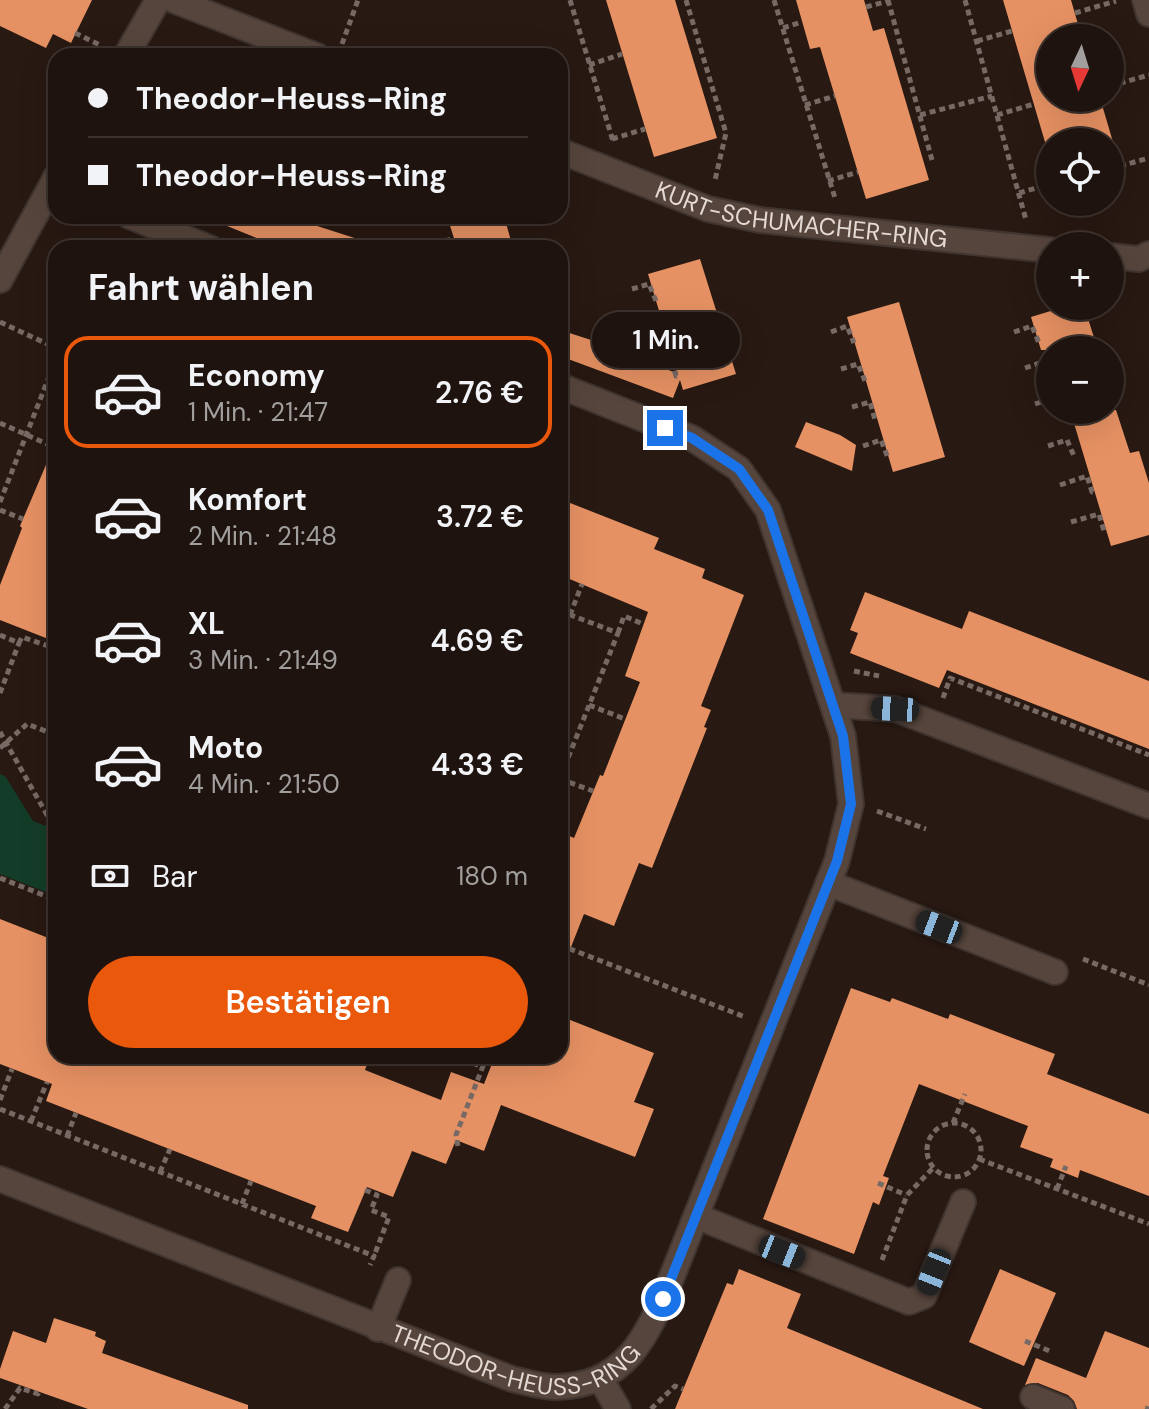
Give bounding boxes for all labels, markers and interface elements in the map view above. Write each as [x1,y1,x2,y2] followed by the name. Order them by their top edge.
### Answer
[1036,24,1124,112] north arrow
[1036,24,1124,424] map controls
[136,79,447,118] text: Theodor-Heuss-Ring
[1036,128,1124,216] button: locate
[136,156,447,195] text: Theodor-Heuss-Ring
[651,174,949,254] street label: KURT-SCHUMACHER-RING
[1036,232,1124,320] button: +
[88,264,314,311] text: Fahrt wählen
[591,312,739,368] callout: 1 Min.
[633,323,699,357] text: 1 Min.
[1036,336,1124,424] button: −
[92,356,164,428] icon: car
[188,356,325,395] text: Economy
[435,373,524,412] text: 2.76 €
[188,395,328,429] text: 1 Min. · 21:47
[647,410,683,446] route end
[92,480,164,552] icon: car
[188,480,307,519] text: Komfort
[436,497,524,536] text: 3.72 €
[188,519,337,553] text: 2 Min. · 21:48
[92,604,164,676] icon: car
[188,604,225,643] text: XL
[430,621,524,660] text: 4.69 €
[188,643,338,677] text: 3 Min. · 21:49
[870,696,920,722] car
[92,728,164,800] icon: car
[188,728,263,767] text: Moto
[431,745,524,784] text: 4.33 €
[188,767,340,801] text: 4 Min. · 21:50
[88,854,132,898] icon: cash
[152,857,198,896] text: Bar
[456,859,528,893] text: 180 m
[912,907,966,947] car
[88,956,528,1048] button: Bestätigen
[755,1232,809,1272] car
[914,1245,954,1299] car
[645,1281,681,1317] route start
[379,1315,645,1353] street label: THEODOR-HEUSS-RING
[387,1317,647,1402] text: THEODOR-HEUSS-RING

